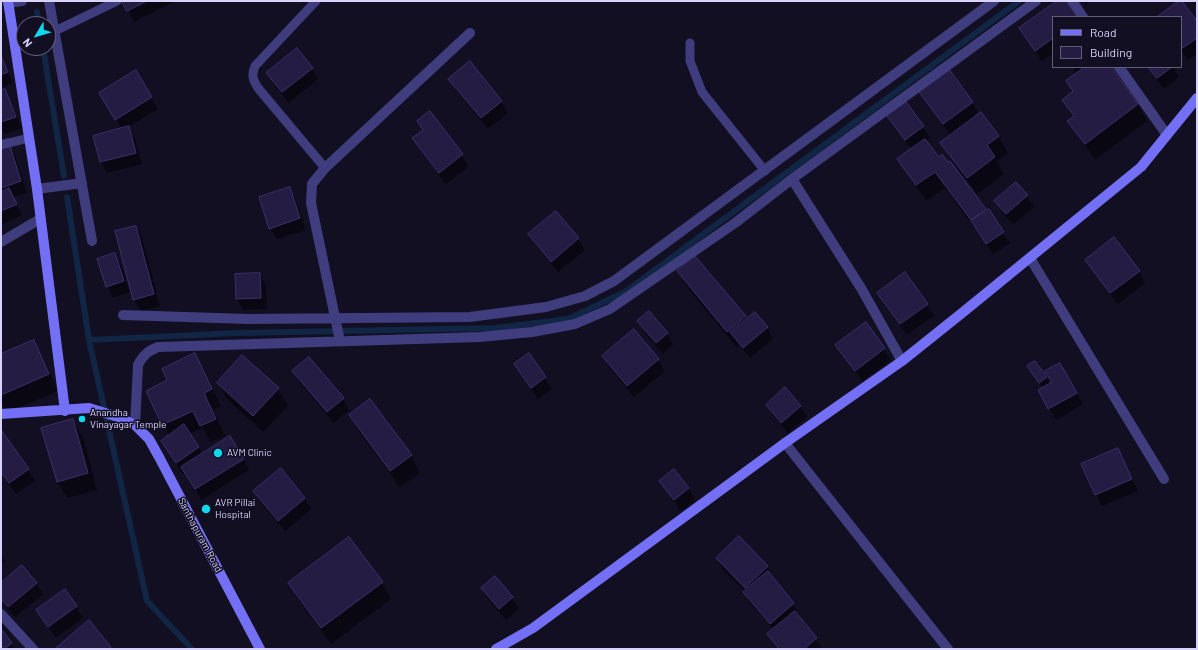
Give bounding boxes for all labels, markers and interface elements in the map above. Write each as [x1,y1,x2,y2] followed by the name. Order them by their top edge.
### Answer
[16,16,56,56] north arrow
[1052,16,1182,68] legend
[1090,25,1117,39] text: Road
[20,36,34,50] text: N
[1090,45,1132,59] text: Building
[90,407,166,430] place label: Anandha Vinayagar Temple
[77,414,87,424] marker: Anandha Vinayagar Temple
[212,447,224,459] marker: AVM Clinic
[227,447,272,459] place label: AVM Clinic
[175,496,225,574] street label: Santhapuram Road
[215,497,255,520] place label: AVR Pillai Hospital
[200,503,212,515] marker: AVR Pillai Hospital

